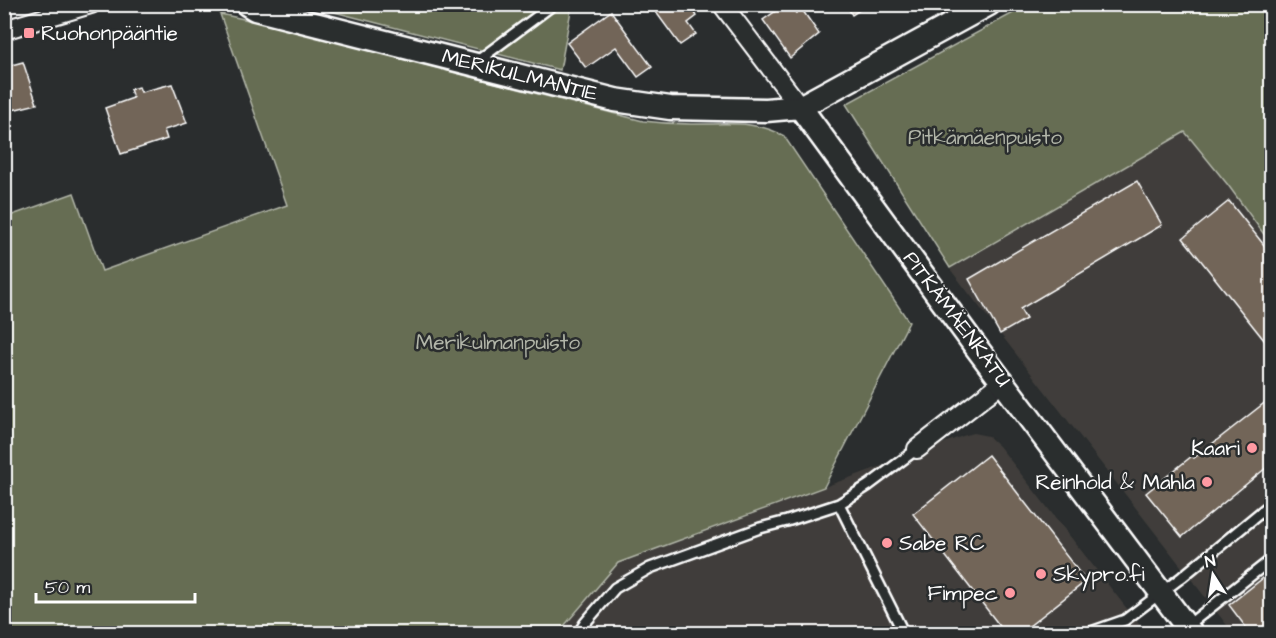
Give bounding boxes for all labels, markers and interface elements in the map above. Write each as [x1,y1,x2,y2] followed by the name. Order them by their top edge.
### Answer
[41,19,178,49] place label: Ruohonpääntie
[22,26,36,40] marker: Ruohonpääntie
[439,42,602,109] street label: MERIKULMANTIE
[908,123,1062,153] park label: Pitkämäenpuisto
[896,245,1018,393] street label: PITKÄMÄENKATU
[416,328,580,358] park label: Merikulmanpuisto
[1191,434,1240,463] place label: Kaari
[1245,441,1259,455] marker: Kaari
[1035,468,1195,497] place label: Reinhold & Mahla
[1200,475,1214,489] marker: Reinhold & Mahla
[899,529,985,558] place label: Sabe RC
[880,536,894,550] marker: Sabe RC
[1183,545,1243,605] north arrow
[1203,550,1217,573] text: N
[1053,560,1145,591] place label: Skypro.fi
[36,566,195,604] scale bar
[1034,567,1048,581] marker: Skypro.fi
[45,575,90,600] text: 50 m
[928,579,998,609] place label: Fimpec
[1003,586,1017,600] marker: Fimpec

